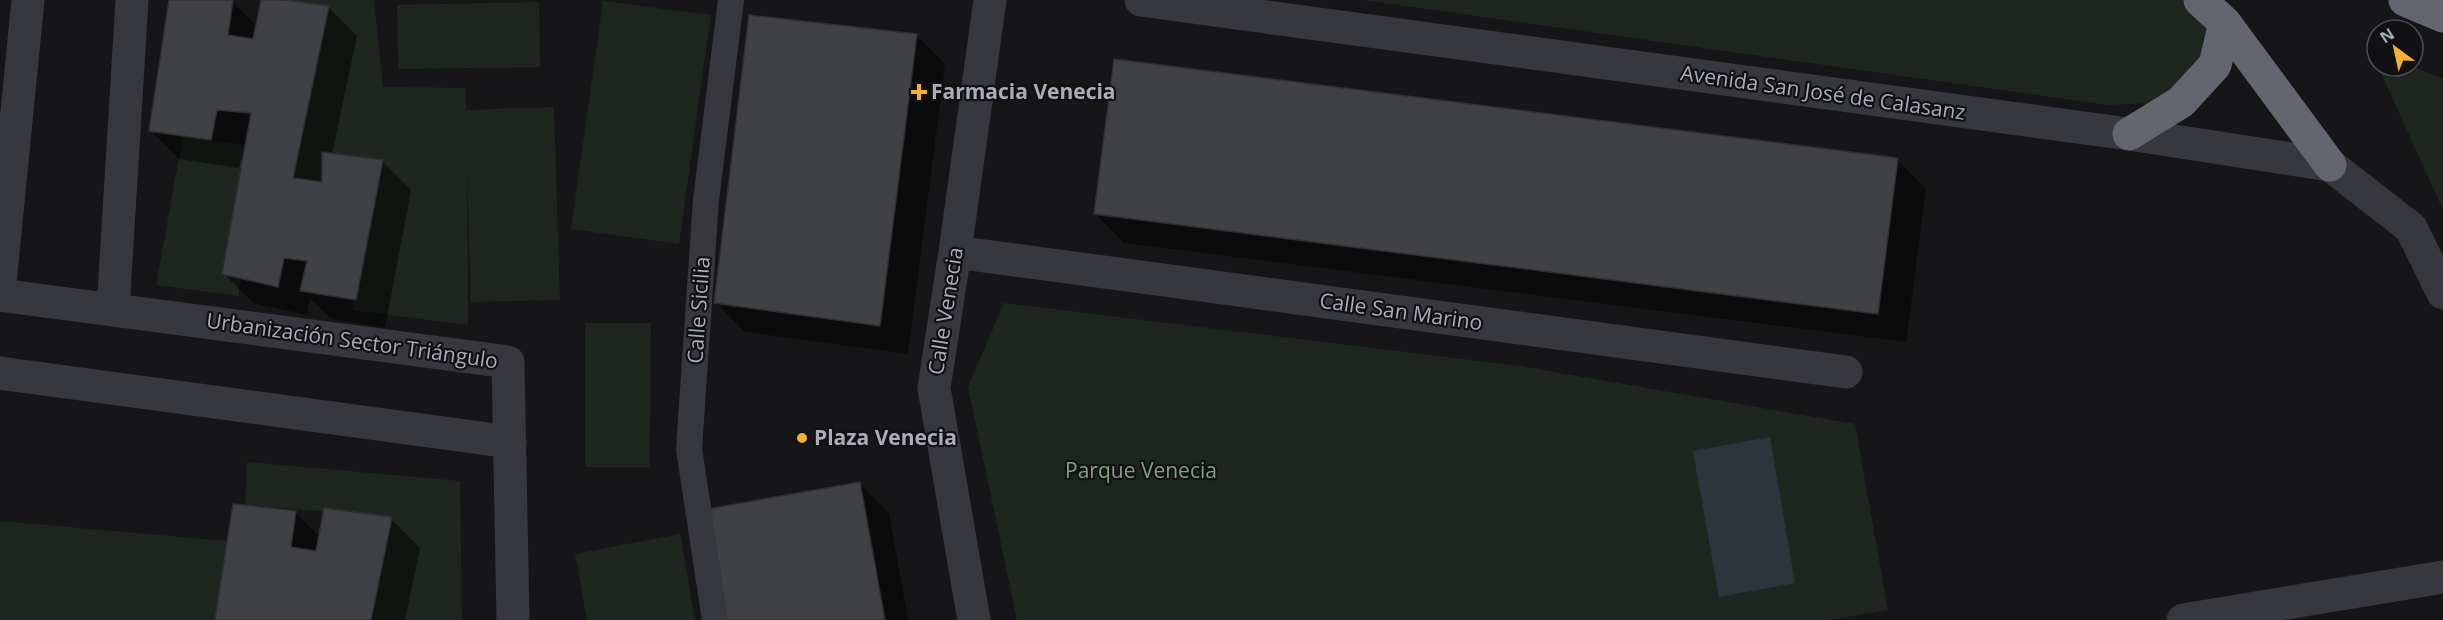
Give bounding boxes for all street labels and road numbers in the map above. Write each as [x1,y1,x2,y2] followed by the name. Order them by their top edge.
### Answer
[1679,58,1967,126] street label: Avenida San José de Calasanz
[921,245,969,377] street label: Calle Venecia
[680,255,716,364] street label: Calle Sicilia
[1318,286,1484,336] street label: Calle San Marino
[205,306,500,374] street label: Urbanización Sector Triángulo

